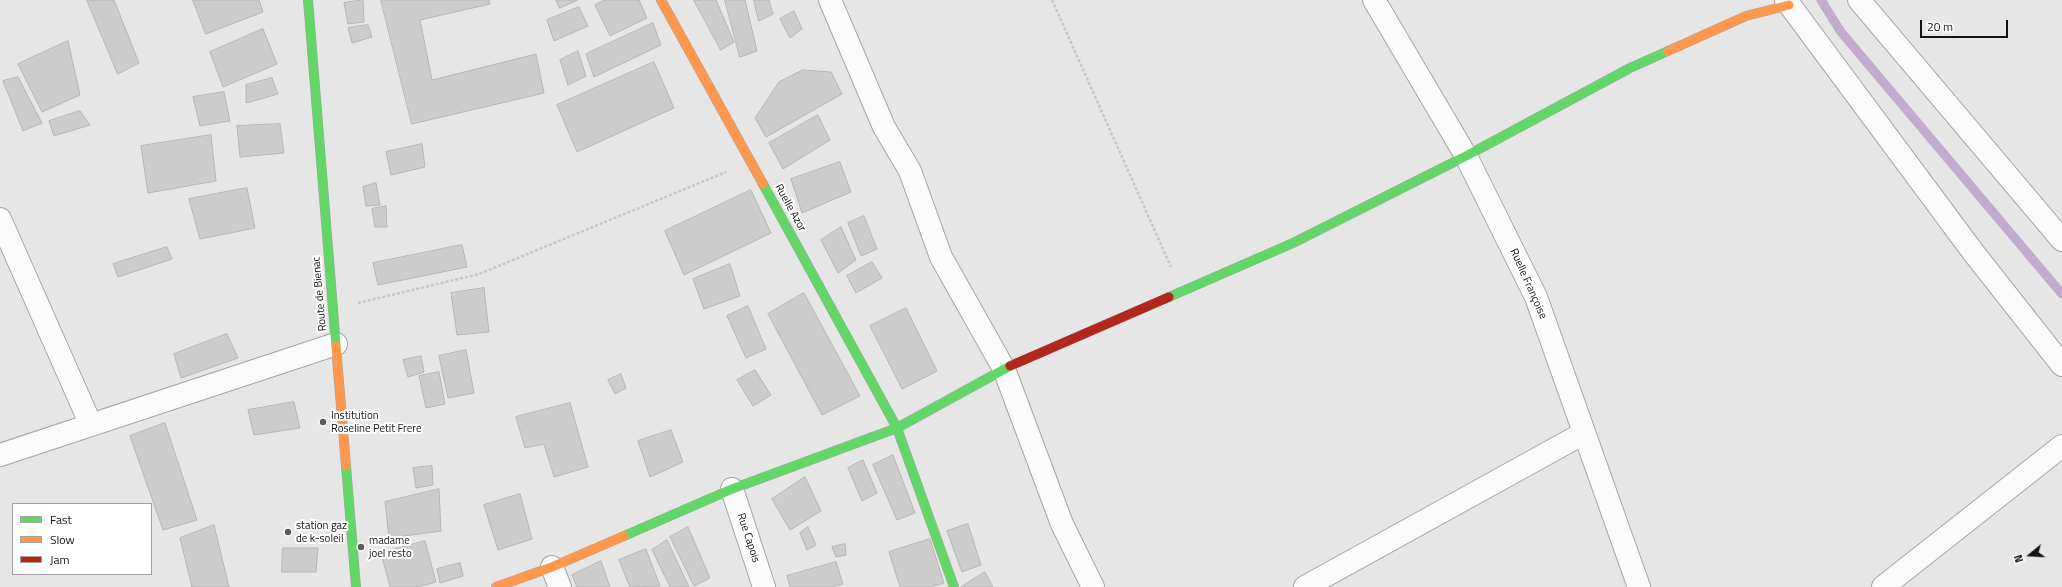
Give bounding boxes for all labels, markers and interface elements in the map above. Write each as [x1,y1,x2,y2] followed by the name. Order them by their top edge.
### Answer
[1922,12,2010,38] scale bar
[1927,17,1953,36] text: 20 m
[772,182,808,234] street label: Ruelle Azor
[1507,247,1549,321] street label: Ruelle Françoise
[310,256,330,332] street label: Route de Bienac
[331,409,422,435] place label: Institution Roseline Petit Frere
[318,417,328,427] marker: Institution Roseline Petit Frere
[12,503,152,575] legend
[50,510,72,529] text: Fast
[734,512,762,564] street label: Rue Capois
[296,519,347,545] place label: station gaz de k-soleil
[283,527,293,537] marker: station gaz de k-soleil
[50,530,75,549] text: Slow
[369,534,412,560] place label: madame joel resto
[2010,535,2050,575] north arrow
[356,542,366,552] marker: madame joel resto
[50,550,70,569] text: Jam
[2010,553,2027,565] text: N

